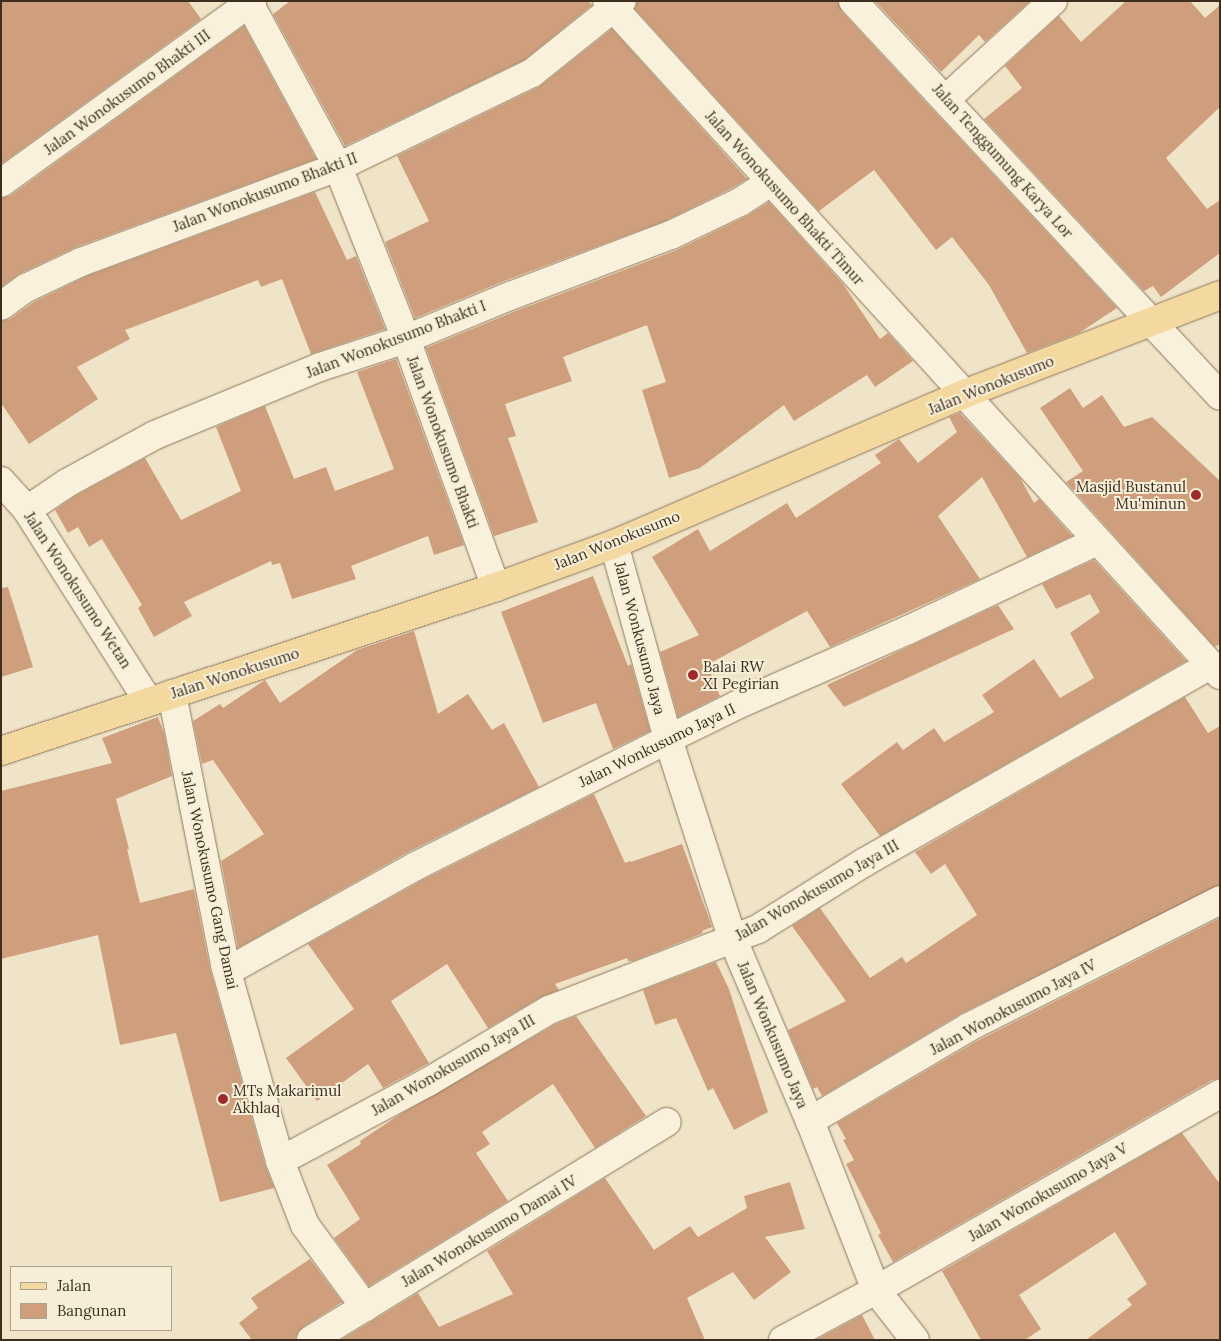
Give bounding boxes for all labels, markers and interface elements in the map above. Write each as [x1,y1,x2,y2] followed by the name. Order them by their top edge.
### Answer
[40,26,214,158] street label: Jalan Wonokusumo Bhakti III
[929,80,1077,242] street label: Jalan Tenggumung Karya Lor
[702,107,868,289] street label: Jalan Wonokusumo Bhakti Timur
[170,148,360,236] street label: Jalan Wonokusumo Bhakti II
[304,296,488,382] street label: Jalan Wonokusumo Bhakti I
[925,352,1057,418] street label: Jalan Wonokusumo
[403,353,483,531] street label: Jalan Wonokusumo Bhakti
[1076,477,1186,512] place label: Masjid Bustanul Mu'minun
[1190,489,1202,501] marker: Masjid Bustanul Mu'minun
[551,507,683,573] street label: Jalan Wonokusumo
[21,508,135,672] street label: Jalan Wonokusumo Wetan
[611,559,669,717] street label: Jalan Wonkusumo Jaya
[168,644,302,702] street label: Jalan Wonokusumo
[703,657,779,692] place label: Balai RW XI Pegirian
[687,669,699,681] marker: Balai RW XI Pegirian
[576,699,738,791] street label: Jalan Wonkusumo Jaya II
[178,769,242,991] street label: Jalan Wonokusumo Gang Damai
[732,836,902,944] street label: Jalan Wonokusumo Jaya III
[927,956,1099,1058] street label: Jalan Wonokusumo Jaya IV
[734,959,812,1111] street label: Jalan Wonkusumo Jaya
[368,1011,538,1119] street label: Jalan Wonokusumo Jaya III
[233,1081,341,1116] place label: MTs Makarimul Akhlaq
[217,1093,229,1105] marker: MTs Makarimul Akhlaq
[965,1139,1131,1245] street label: Jalan Wonokusumo Jaya V
[398,1172,580,1290] street label: Jalan Wonokusumo Damai IV
[10,1266,172,1331] legend
[57,1276,91,1295] text: Jalan
[57,1301,126,1320] text: Bangunan

